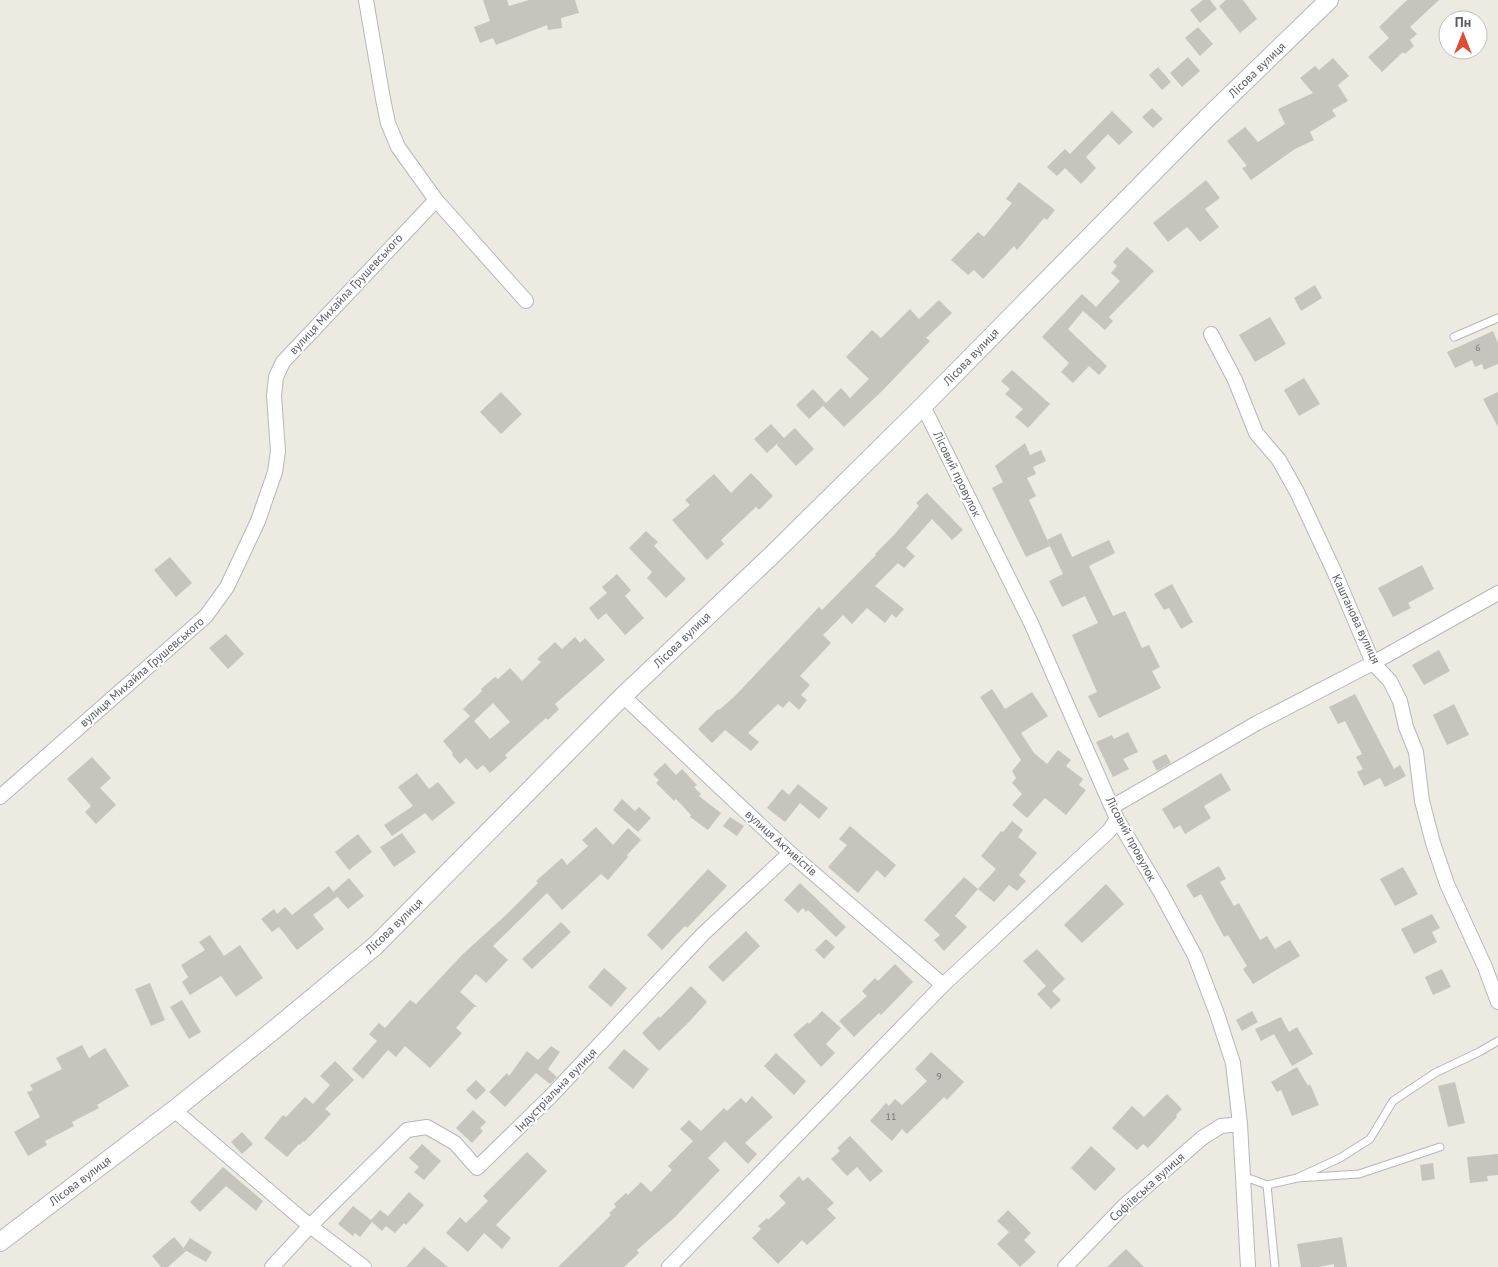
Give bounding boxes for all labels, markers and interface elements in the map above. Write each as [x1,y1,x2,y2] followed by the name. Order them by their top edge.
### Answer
[1438,10,1488,60] north arrow
[1455,13,1471,31] text: Пн
[1224,39,1288,101] street label: Лісова вулиця
[286,230,406,357] street label: вулиця Михайла Грушевського
[939,325,1002,389] street label: Лісова вулиця
[1475,341,1481,354] house number: 6
[930,428,985,519] street label: Лісовий провулок
[1329,572,1384,666] street label: Каштанова вулиця
[649,609,713,671] street label: Лісова вулиця
[76,613,207,730] street label: вулиця Михайла Грушевського
[1102,793,1160,884] street label: Лісовий провулок
[742,806,820,879] street label: вулиця Активістів
[361,895,425,957] street label: Лісова вулиця
[512,1044,600,1135] street label: Індустріальна вулиця
[936,1070,942,1083] house number: 9
[886,1110,896,1123] house number: 11
[1106,1149,1187,1224] street label: Софіївська вулиця
[45,1152,114,1209] street label: Лісова вулиця

